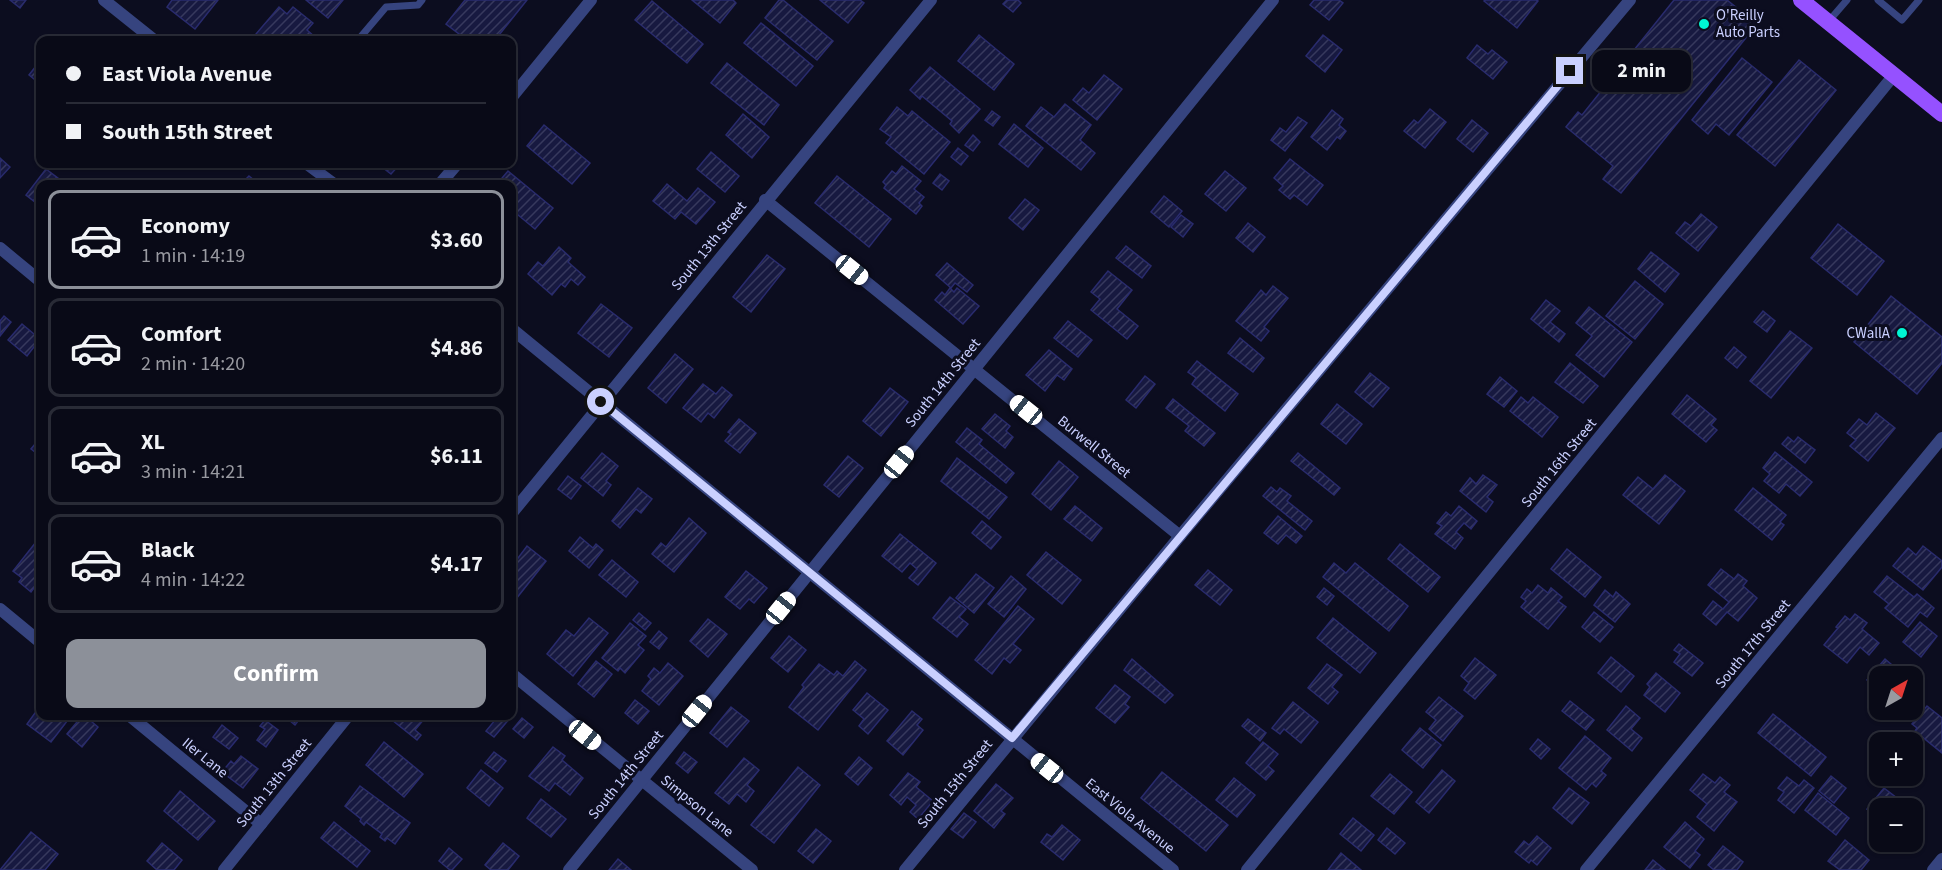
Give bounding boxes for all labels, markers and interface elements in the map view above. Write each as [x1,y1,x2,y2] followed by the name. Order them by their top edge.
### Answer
[1716,5,1780,43] place label: O'Reilly Auto Parts
[1697,17,1711,31] marker: O'Reilly Auto Parts
[1591,50,1690,92] callout: 2 min
[1556,57,1583,84] route end
[1617,57,1666,85] text: 2 min
[102,58,272,90] text: East Viola Avenue
[102,116,273,148] text: South 15th Street
[666,197,752,295] street label: South 13th Street
[141,210,230,242] text: Economy
[69,213,123,267] icon: car
[430,224,483,256] text: $3.60
[141,242,245,270] text: 1 min · 14:19
[832,252,872,288] car
[141,318,222,350] text: Comfort
[69,321,123,375] icon: car
[1847,323,1891,344] place label: CWallA
[1895,326,1909,340] marker: CWallA
[430,332,483,364] text: $4.86
[900,334,986,432] street label: South 14th Street
[141,350,245,378] text: 2 min · 14:20
[587,388,614,415] route start
[1006,392,1046,428] car
[1053,411,1135,483] street label: Burwell Street
[1516,414,1602,512] street label: South 16th Street
[141,426,165,458] text: XL
[69,429,123,483] icon: car
[430,440,483,472] text: $6.11
[881,442,917,482] car
[141,458,245,486] text: 3 min · 14:21
[141,534,195,566] text: Black
[69,537,123,591] icon: car
[430,548,483,580] text: $4.17
[141,566,245,594] text: 4 min · 14:22
[763,588,799,628] car
[1710,595,1796,693] street label: South 17th Street
[66,639,486,708] button: Confirm
[1869,666,1923,720] north arrow
[1869,666,1923,852] map controls
[679,691,715,731] car
[565,717,605,753] car
[583,726,669,824] street label: South 14th Street
[1869,732,1923,786] button: +
[177,733,233,783] street label: Iler Lane
[231,734,317,832] street label: South 13th Street
[912,735,998,833] street label: South 15th Street
[1027,750,1067,786] car
[656,770,738,842] street label: Simpson Lane
[1081,773,1179,859] street label: East Viola Avenue
[1869,798,1923,852] button: −

